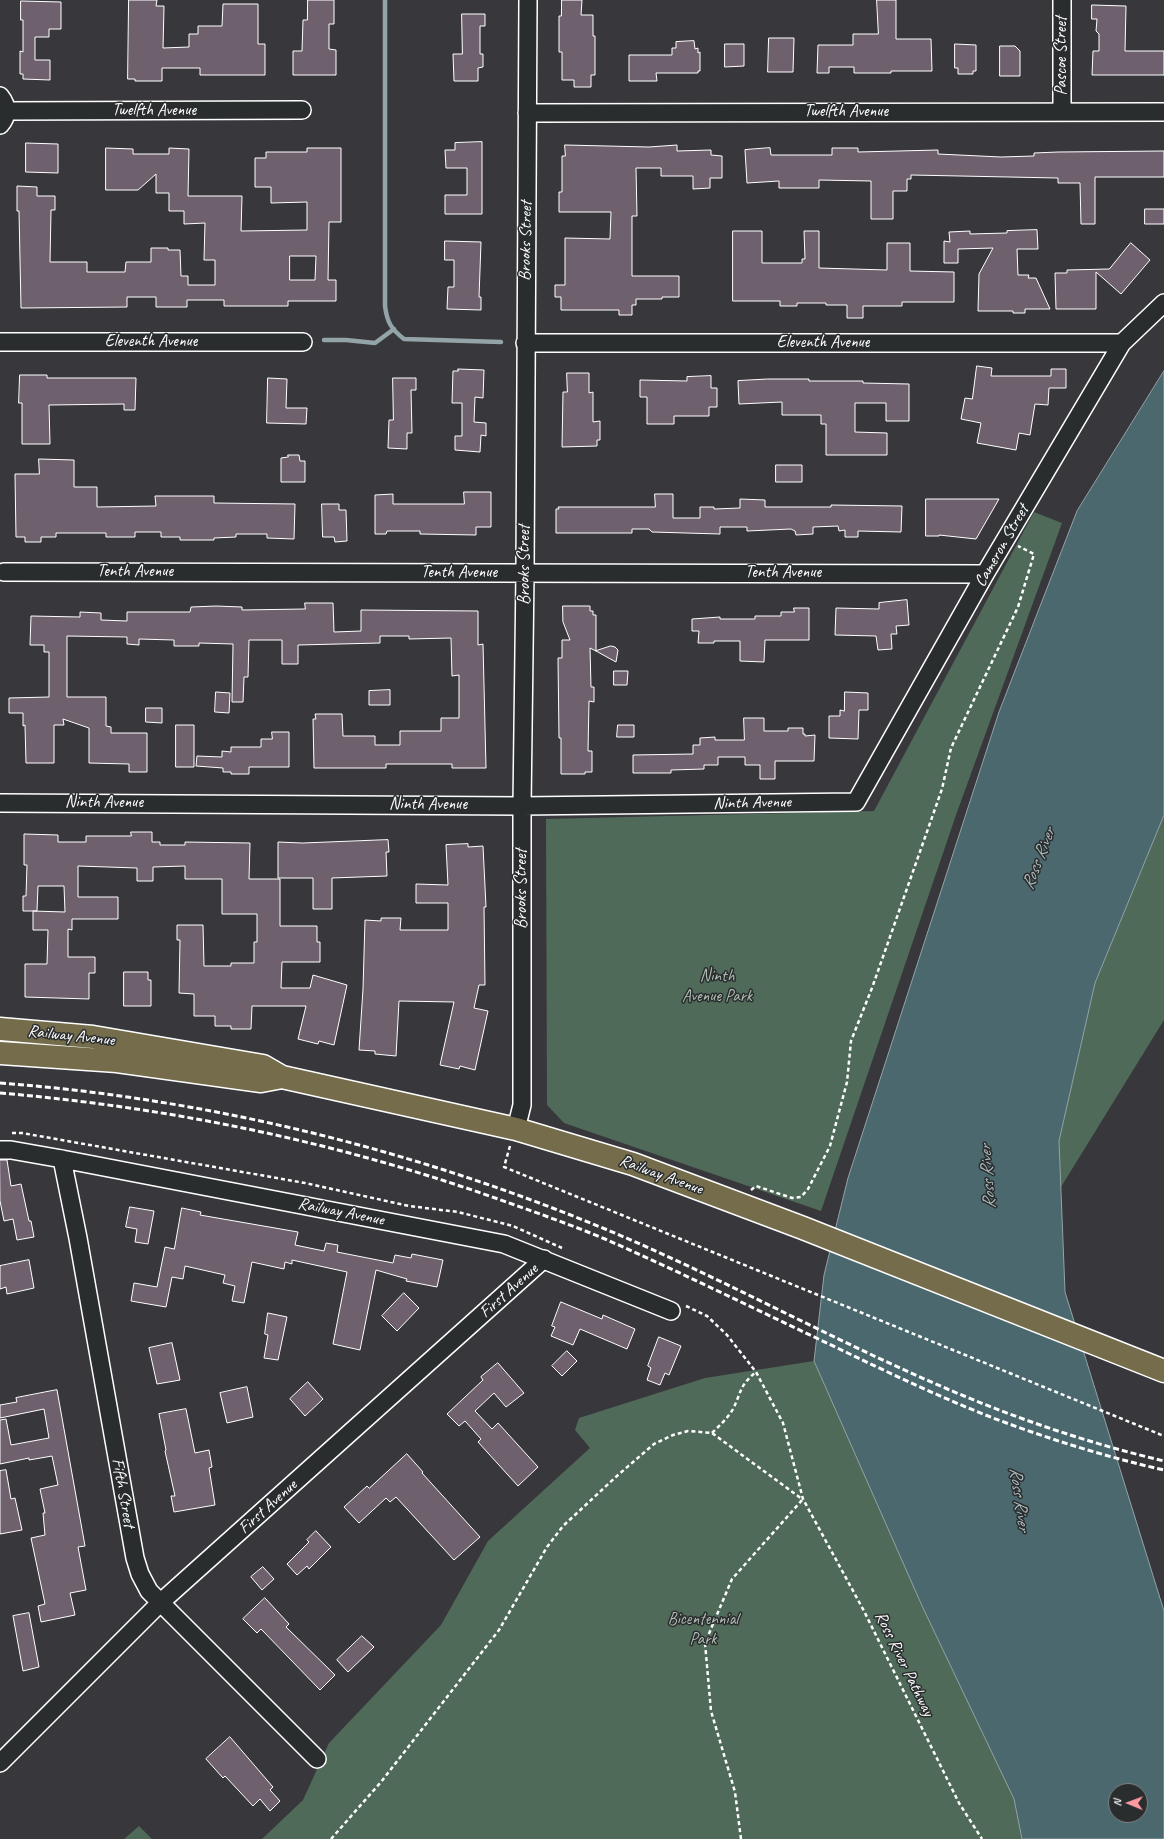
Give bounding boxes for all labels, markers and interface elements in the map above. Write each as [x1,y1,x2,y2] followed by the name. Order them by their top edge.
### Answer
[1052,16,1072,96] street label: Pascoe Street
[112,101,196,121] street label: Twelfth Avenue
[804,102,888,122] street label: Twelfth Avenue
[515,201,537,281] street label: Brooks Street
[105,332,197,352] street label: Eleventh Avenue
[777,333,869,353] street label: Eleventh Avenue
[970,501,1034,591] street label: Cameron Street
[515,525,535,605] street label: Brooks Street
[97,562,173,582] street label: Tenth Avenue
[421,563,497,583] street label: Tenth Avenue
[745,563,821,583] street label: Tenth Avenue
[713,792,791,814] street label: Ninth Avenue
[65,793,143,813] street label: Ninth Avenue
[389,795,467,815] street label: Ninth Avenue
[1017,825,1061,893] water label: Ross River
[512,849,532,929] street label: Brooks Street
[682,967,752,1007] park label: Ninth Avenue Park
[27,1021,115,1051] street label: Railway Avenue
[975,1144,1001,1210] water label: Ross River
[617,1151,705,1199] street label: Railway Avenue
[296,1194,386,1230] street label: Railway Avenue
[475,1259,543,1323] street label: First Avenue
[107,1457,139,1529] street label: Fifth Street
[1004,1466,1034,1532] water label: Ross River
[234,1475,302,1539] street label: First Avenue
[870,1608,938,1720] street label: Ross River Pathway
[668,1610,738,1650] park label: Bicentennial Park
[1108,1783,1148,1823] north arrow
[1110,1799,1124,1806] text: N

